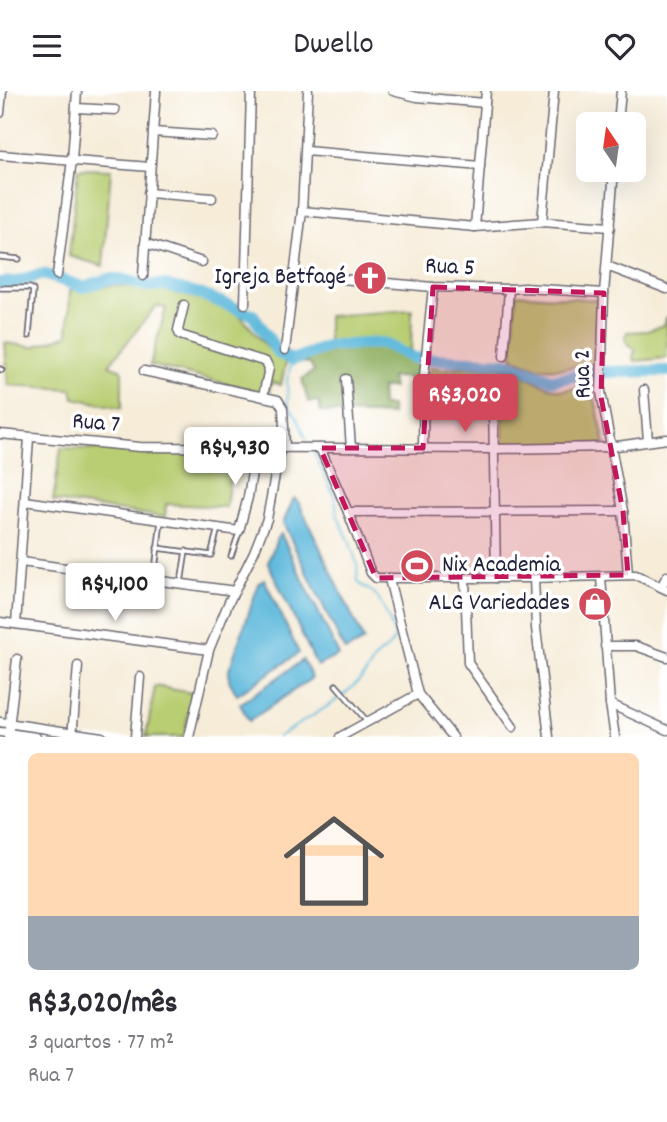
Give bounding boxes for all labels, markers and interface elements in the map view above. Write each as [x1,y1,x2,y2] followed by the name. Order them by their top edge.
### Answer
[293,23,374,69] text: Dwello
[28,27,66,65] icon: menu
[601,27,639,65] icon: heart
[576,112,646,182] north arrow
[576,112,646,182] map controls
[424,250,476,286] street label: Rua 5
[351,259,389,297] church icon: Igreja Betfagé
[214,261,346,295] place label: Igreja Betfagé
[567,349,601,399] street label: Rua 2
[400,375,530,434] pin: R$3,020
[429,380,501,413] text: R$3,020
[71,405,121,443] street label: Rua 7
[170,427,300,487] pin: R$4,930
[200,433,270,466] text: R$4,930
[398,547,436,585] sports icon: Nix Academia
[442,549,561,583] place label: Nix Academia
[50,563,180,623] pin: R$4,100
[82,569,148,602] text: R$4,100
[576,585,614,623] shop icon: ALG Variedades
[428,587,570,621] place label: ALG Variedades
[271,798,397,924] icon: home
[28,984,177,1027] text: R$3,020/mês
[28,1027,174,1060] text: 3 quartos · 77 m²
[28,1060,74,1093] text: Rua 7

